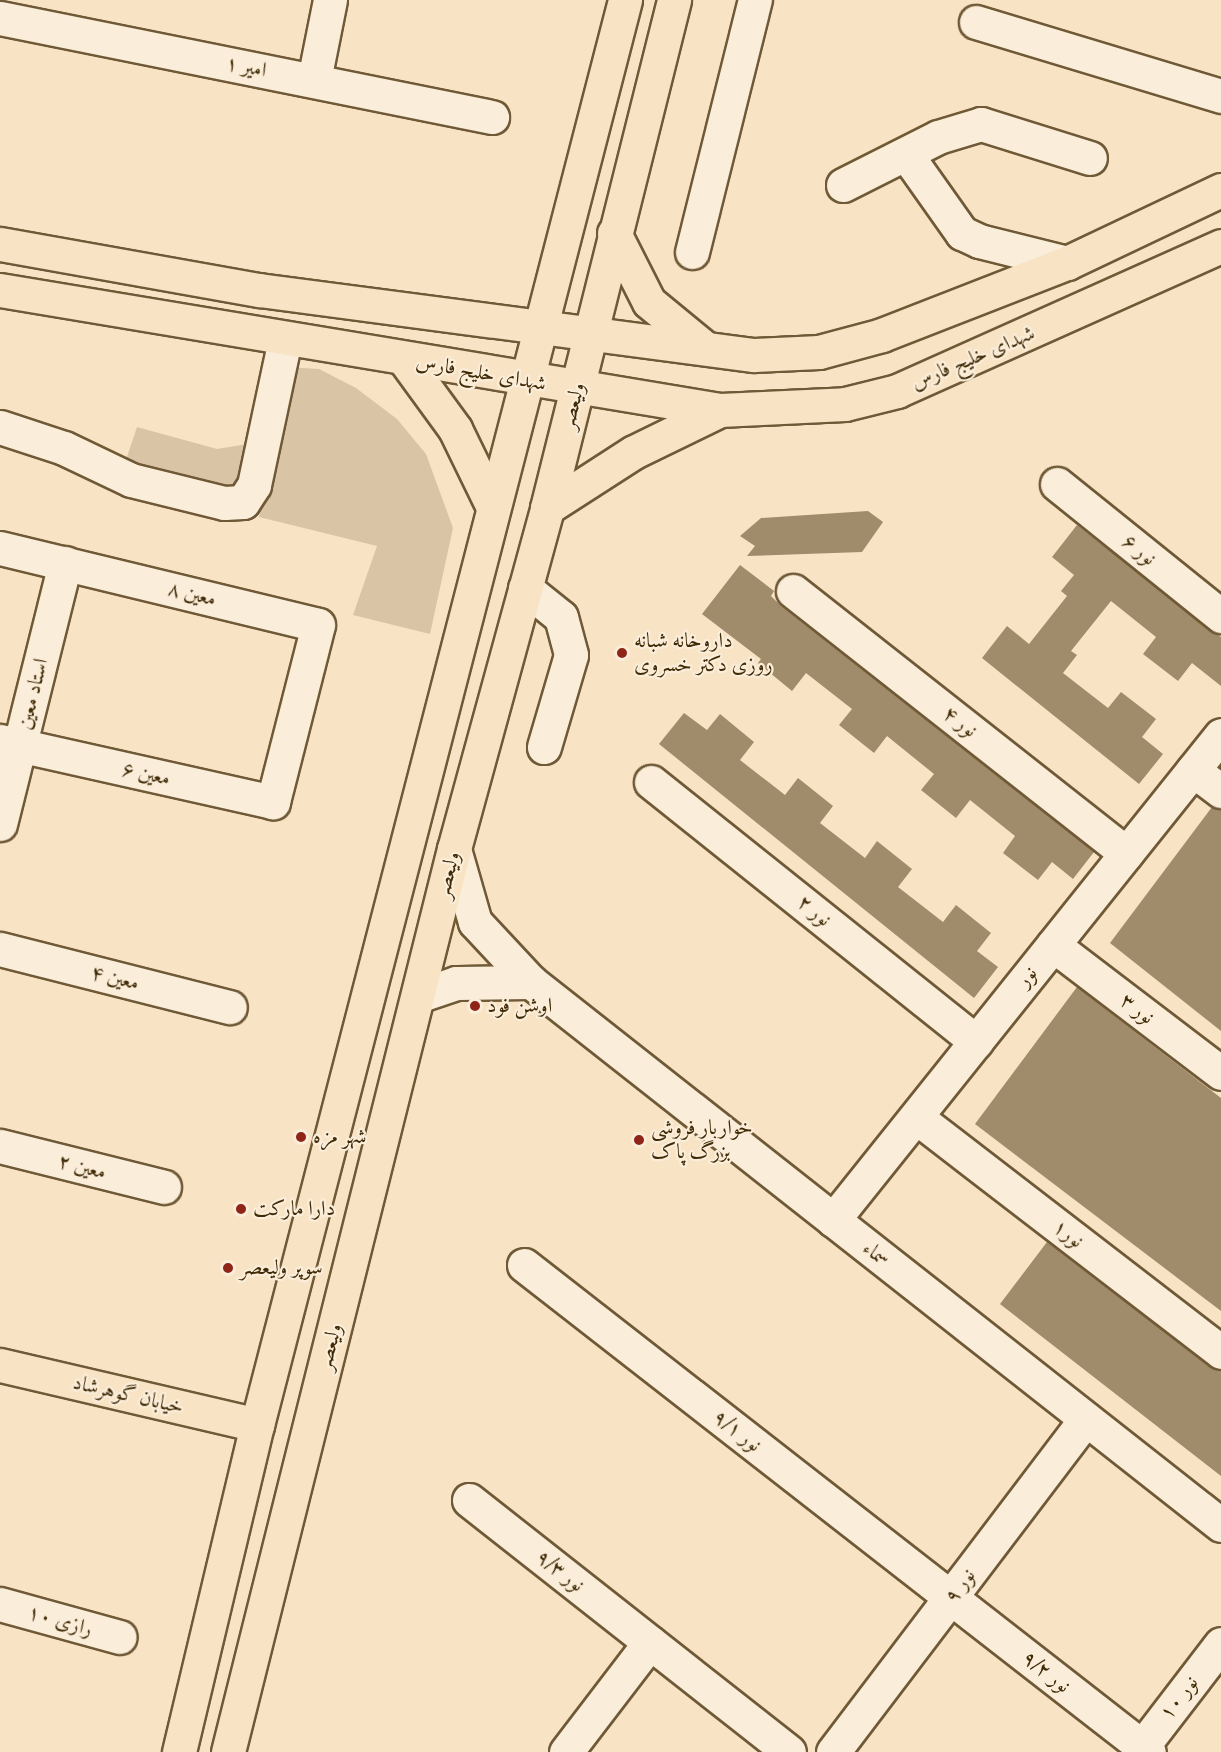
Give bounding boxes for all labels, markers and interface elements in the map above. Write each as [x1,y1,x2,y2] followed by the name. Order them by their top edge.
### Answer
[223,51,269,83] street label: امیر ۱
[907,321,1039,395] street label: شهدای خلیج فارس
[414,349,548,397] street label: شهدای خلیج فارس
[555,380,591,432] street label: ولیعصر
[1117,529,1161,571] street label: نور ۶
[165,576,219,612] street label: معین ۸
[634,628,773,678] place label: داروخانه شبانه روزی دکتر خسروی
[615,646,629,660] marker: داروخانه شبانه روزی دکتر خسروی
[12,656,54,732] street label: استاد معین
[938,701,982,743] street label: نور ۴
[120,757,172,791] street label: معین ۶
[430,849,466,901] street label: ولیعصر
[792,890,836,932] street label: نور ۲
[88,960,142,996] street label: معین ۴
[1011,961,1043,993] street label: نور
[1115,988,1159,1030] street label: نور ۳
[487,993,552,1019] place label: اوشن فود
[468,999,482,1013] marker: اوشن فود
[651,1115,753,1165] place label: خواربار فروشی بزرگ پاک
[313,1124,367,1150] place label: شهر مزه
[294,1130,308,1144] marker: شهر مزه
[632,1133,646,1147] marker: خواربار فروشی بزرگ پاک
[55,1149,109,1185] street label: معین ۲
[253,1196,335,1222] place label: دارا مارکت
[234,1202,248,1216] marker: دارا مارکت
[1048,1214,1088,1254] street label: نور۱
[857,1236,895,1272] street label: سماء
[240,1255,323,1281] place label: سوپر ولیعصر
[221,1261,235,1275] marker: سوپر ولیعصر
[312,1321,348,1373] street label: ولیعصر
[70,1370,186,1420] street label: خیابان گوهرشاد
[708,1404,766,1458] street label: نور ۹/۱
[531,1544,589,1598] street label: نور ۹/۳
[939,1564,981,1608] street label: نور ۹
[25,1600,95,1642] street label: رازی ۱۰
[1017,1645,1075,1699] street label: نور ۹/۲
[1154,1671,1204,1725] street label: نور ۱۰

